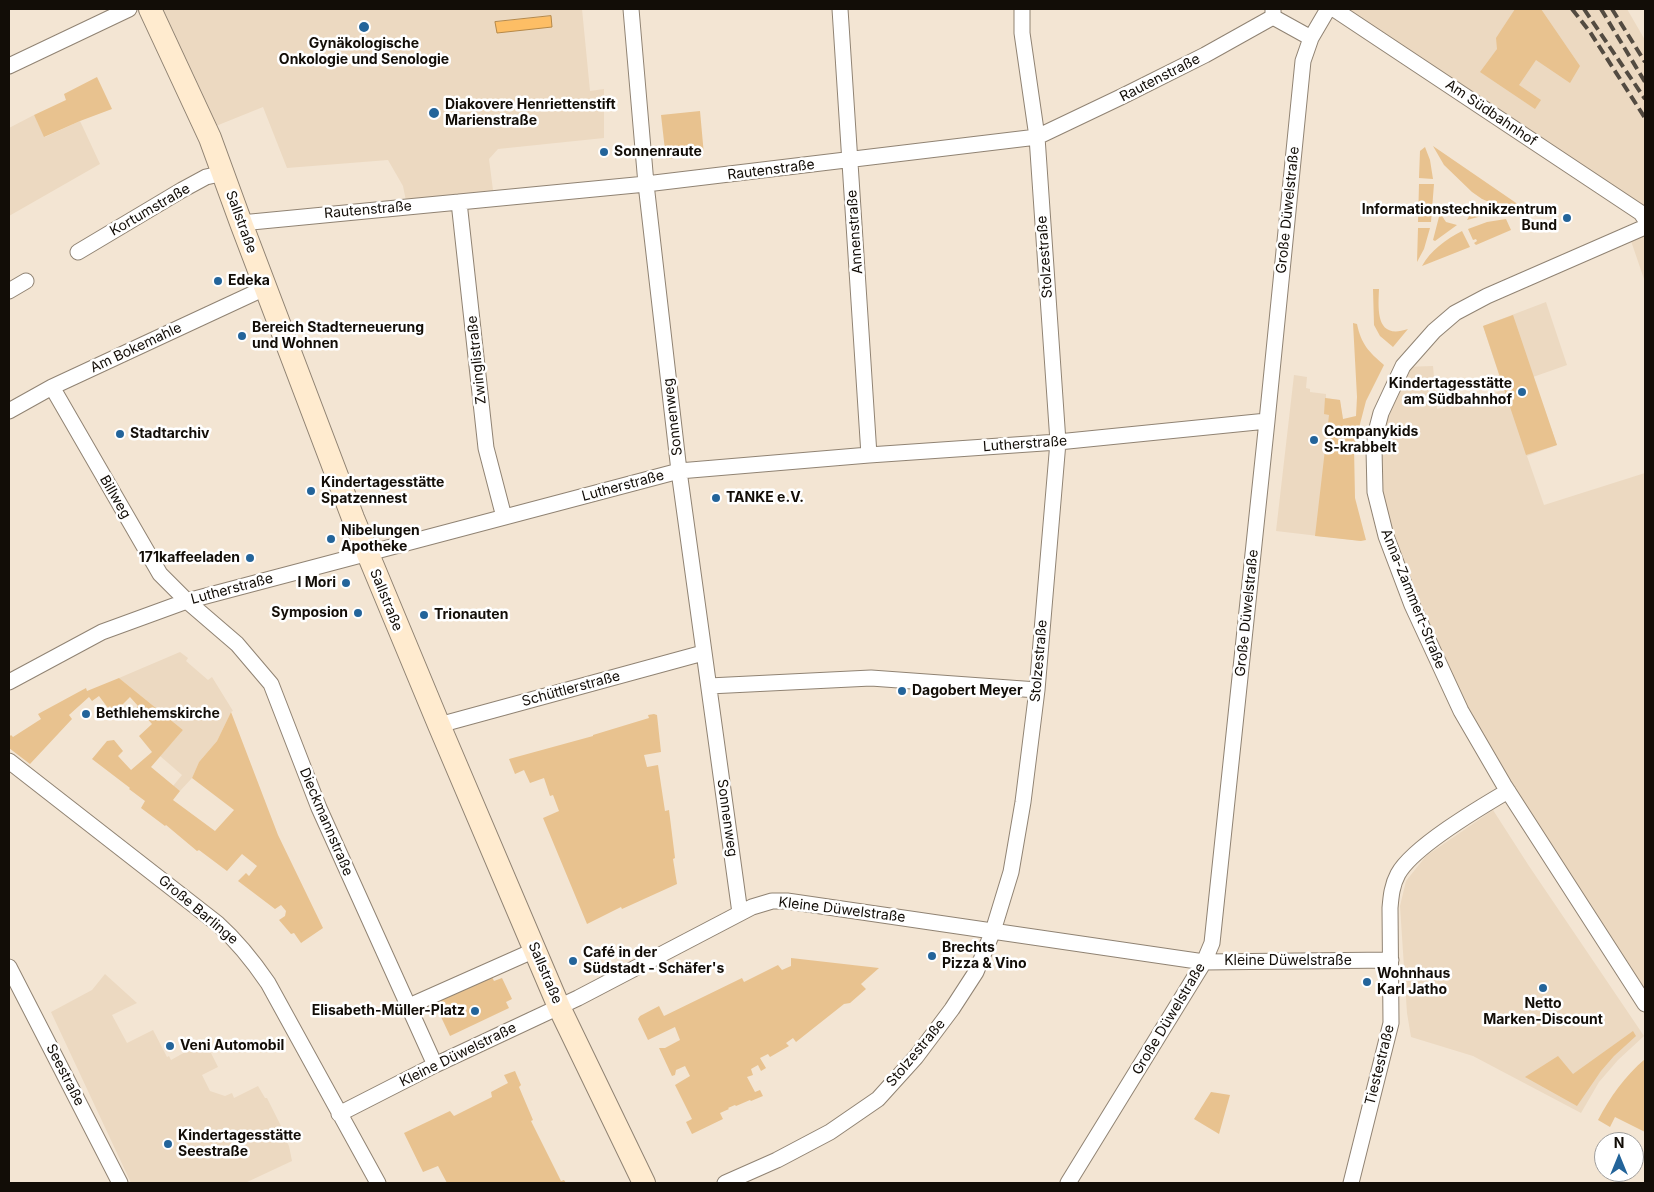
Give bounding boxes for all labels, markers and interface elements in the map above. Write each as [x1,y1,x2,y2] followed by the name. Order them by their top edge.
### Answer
[357,20,371,34] marker: Gynäkologische Onkologie und Senologie
[279,36,449,68] place label: Gynäkologische Onkologie und Senologie
[1117,51,1203,105] street label: Rautenstraße
[1442,76,1540,150] street label: Am Südbahnhof
[445,97,616,130] place label: Diakovere Henriettenstift Marienstraße
[427,106,441,120] marker: Diakovere Henriettenstift Marienstraße
[614,144,702,160] place label: Sonnenraute
[598,146,610,158] marker: Sonnenraute
[1273,146,1303,274] street label: Große Düwelstraße
[726,156,816,184] street label: Rautenstraße
[107,180,193,240] street label: Kortumstraße
[222,188,260,256] street label: Sallstraße
[844,189,866,275] street label: Annenstraße
[324,198,412,222] street label: Rautenstraße
[1362,202,1557,234] place label: Informationstechnikzentrum Bund
[1561,212,1573,224] marker: Informationstechnikzentrum Bund
[1034,215,1056,299] street label: Stolzestraße
[228,273,270,289] place label: Edeka
[212,275,224,287] marker: Edeka
[464,315,490,405] street label: Zwinglistraße
[88,319,184,377] street label: Am Bokemahle
[252,320,424,352] place label: Bereich Stadterneuerung und Wohnen
[236,330,248,342] marker: Bereich Stadterneuerung und Wohnen
[1389,376,1512,408] place label: Kindertagesstätte am Südbahnhof
[660,377,686,457] street label: Sonnenweg
[1516,386,1528,398] marker: Kindertagesstätte am Südbahnhof
[1324,424,1418,457] place label: Companykids S-krabbelt
[130,426,209,442] place label: Stadtarchiv
[114,428,126,440] marker: Stadtarchiv
[982,433,1068,455] street label: Lutherstraße
[1308,434,1320,446] marker: Companykids S-krabbelt
[580,467,666,505] street label: Lutherstraße
[96,472,134,522] street label: Billweg
[321,475,444,508] place label: Kindertagesstätte Spatzennest
[305,485,317,497] marker: Kindertagesstätte Spatzennest
[726,490,804,506] place label: TANKE e.V.
[710,492,722,504] marker: TANKE e.V.
[341,523,420,556] place label: Nibelungen Apotheke
[1377,527,1449,671] street label: Anna-Zammert-Straße
[325,533,337,545] marker: Nibelungen Apotheke
[1232,549,1262,677] street label: Große Düwelstraße
[139,550,240,566] place label: 171kaffeeladen
[244,552,256,564] marker: 171kaffeeladen
[366,566,406,634] street label: Sallstraße
[189,570,275,608] street label: Lutherstraße
[298,575,336,591] place label: I Mori
[340,577,352,589] marker: I Mori
[271,605,348,621] place label: Symposion
[352,607,364,619] marker: Symposion
[434,607,508,623] place label: Trionauten
[418,609,430,621] marker: Trionauten
[1027,619,1051,703] street label: Stolzestraße
[520,668,622,710] street label: Schüttlerstraße
[912,683,1023,699] place label: Dagobert Meyer
[896,685,908,697] marker: Dagobert Meyer
[96,706,220,722] place label: Bethlehemskirche
[80,708,92,720] marker: Bethlehemskirche
[296,765,356,879] street label: Dieckmannstraße
[713,778,741,858] street label: Sonnenweg
[155,872,241,948] street label: Große Barlinge
[778,894,906,926] street label: Kleine Düwelstraße
[524,940,566,1006] street label: Sallstraße
[942,940,1027,972] place label: Brechts Pizza & Vino
[583,945,724,978] place label: Café in der Südstadt - Schäfer's
[926,950,938,962] marker: Brechts Pizza & Vino
[1224,953,1352,969] street label: Kleine Düwelstraße
[567,955,579,967] marker: Café in der Südstadt - Schäfer's
[1129,960,1209,1078] street label: Große Düwelstraße
[1377,966,1450,999] place label: Wohnhaus Karl Jatho
[1361,976,1373,988] marker: Wohnhaus Karl Jatho
[1537,982,1549,994] marker: Netto Marken-Discount
[1483,996,1603,1028] place label: Netto Marken-Discount
[312,1003,465,1019] place label: Elisabeth-Müller-Platz
[469,1005,481,1017] marker: Elisabeth-Müller-Platz
[883,1016,949,1090] street label: Stolzestraße
[397,1019,519,1091] street label: Kleine Düwelstraße
[1362,1023,1398,1107] street label: Tiestestraße
[180,1038,284,1054] place label: Veni Automobil
[164,1040,176,1052] marker: Veni Automobil
[42,1041,88,1109] street label: Seestraße
[178,1128,301,1160] place label: Kindertagesstätte Seestraße
[1594,1132,1644,1182] north arrow
[1614,1134,1624,1151] text: N
[162,1138,174,1150] marker: Kindertagesstätte Seestraße

